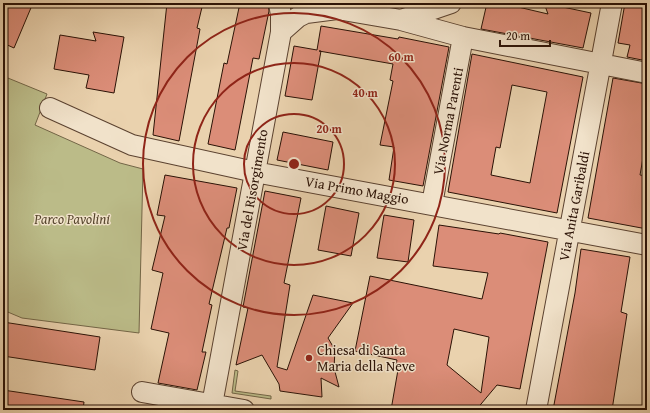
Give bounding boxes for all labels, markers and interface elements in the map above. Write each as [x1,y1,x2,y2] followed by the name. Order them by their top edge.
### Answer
[500,22,550,48] scale bar
[506,27,530,44] text: 20 m
[388,48,414,65] text: 60 m
[428,66,468,176] street label: Via Norma Parenti
[352,84,378,101] text: 40 m
[316,120,342,137] text: 20 m
[231,128,273,252] street label: Via del Risorgimento
[554,149,594,263] street label: Via Anita Garibaldi
[287,157,301,171] centre of rings
[304,171,410,209] street label: Via Primo Maggio
[33,209,110,229] park label: Parco Pavolini
[317,340,415,376] place label: Chiesa di Santa Maria della Neve
[304,353,314,363] marker: Chiesa di Santa Maria della Neve

